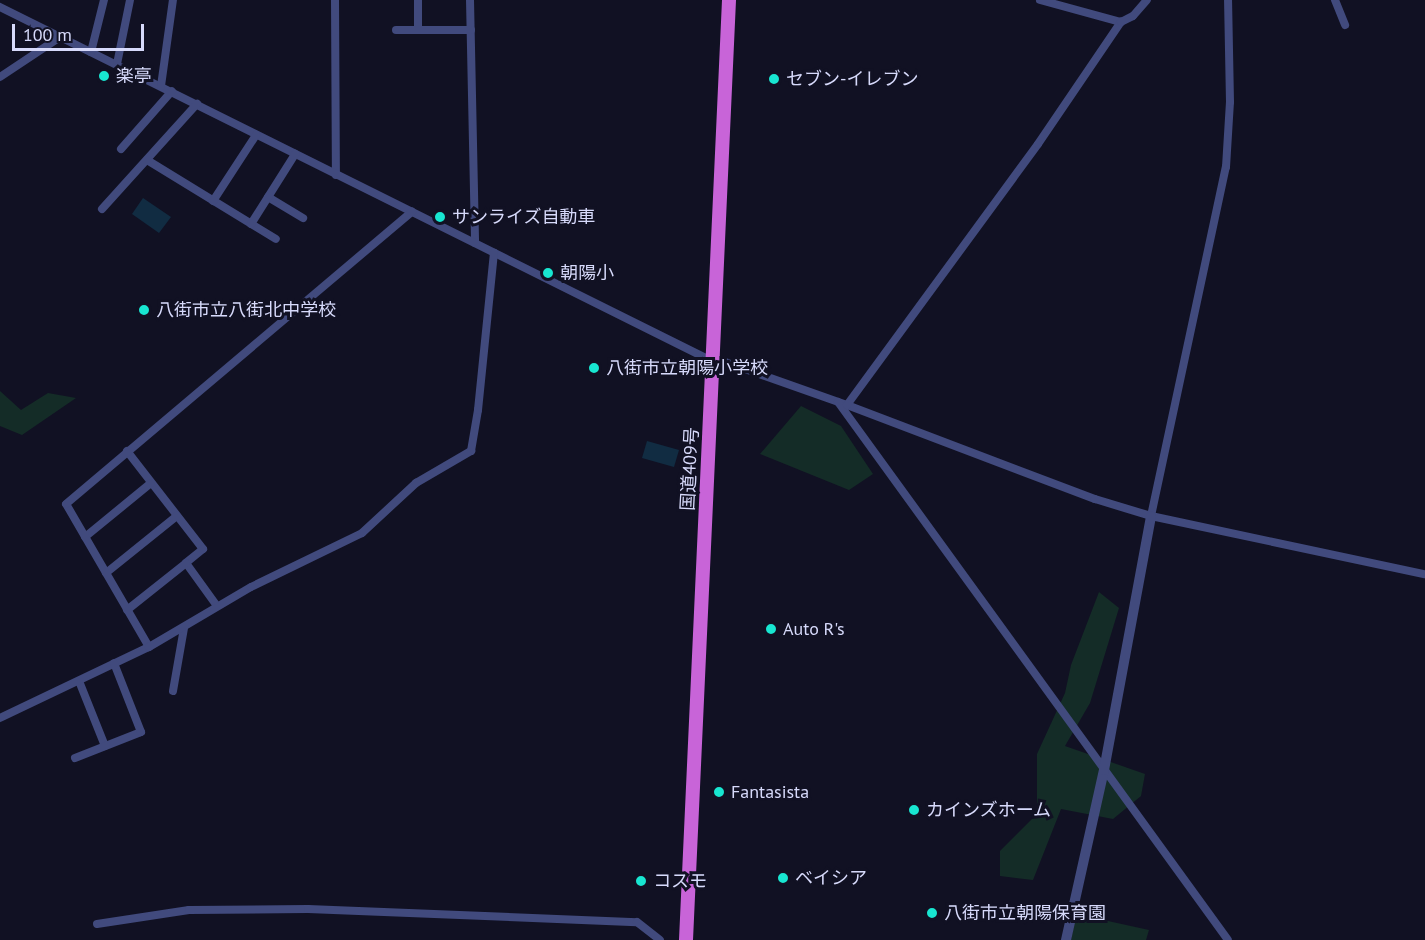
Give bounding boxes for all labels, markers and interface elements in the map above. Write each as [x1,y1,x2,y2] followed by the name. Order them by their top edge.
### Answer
[15,12,147,50] scale bar
[23,23,72,46] text: 100 m
[116,65,152,87] place label: 楽亭
[786,68,918,90] place label: セブン-イレブン
[97,69,111,83] marker: 楽亭
[767,72,781,86] marker: セブン-イレブン
[452,206,596,228] place label: サンライズ自動車
[433,210,447,224] marker: サンライズ自動車
[560,262,614,284] place label: 朝陽小
[541,266,555,280] marker: 朝陽小
[156,299,336,321] place label: 八街市立八街北中学校
[137,303,151,317] marker: 八街市立八街北中学校
[606,357,768,379] place label: 八街市立朝陽小学校
[587,361,601,375] marker: 八街市立朝陽小学校
[677,427,703,511] street label: 国道409号
[783,618,845,640] place label: Auto R's
[764,622,778,636] marker: Auto R's
[731,781,809,803] place label: Fantasista
[712,785,726,799] marker: Fantasista
[926,799,1052,821] place label: カインズホーム
[907,803,921,817] marker: カインズホーム
[795,867,867,889] place label: ベイシア
[653,870,707,892] place label: コスモ
[776,871,790,885] marker: ベイシア
[634,874,648,888] marker: コスモ
[944,902,1106,924] place label: 八街市立朝陽保育園
[925,906,939,920] marker: 八街市立朝陽保育園

